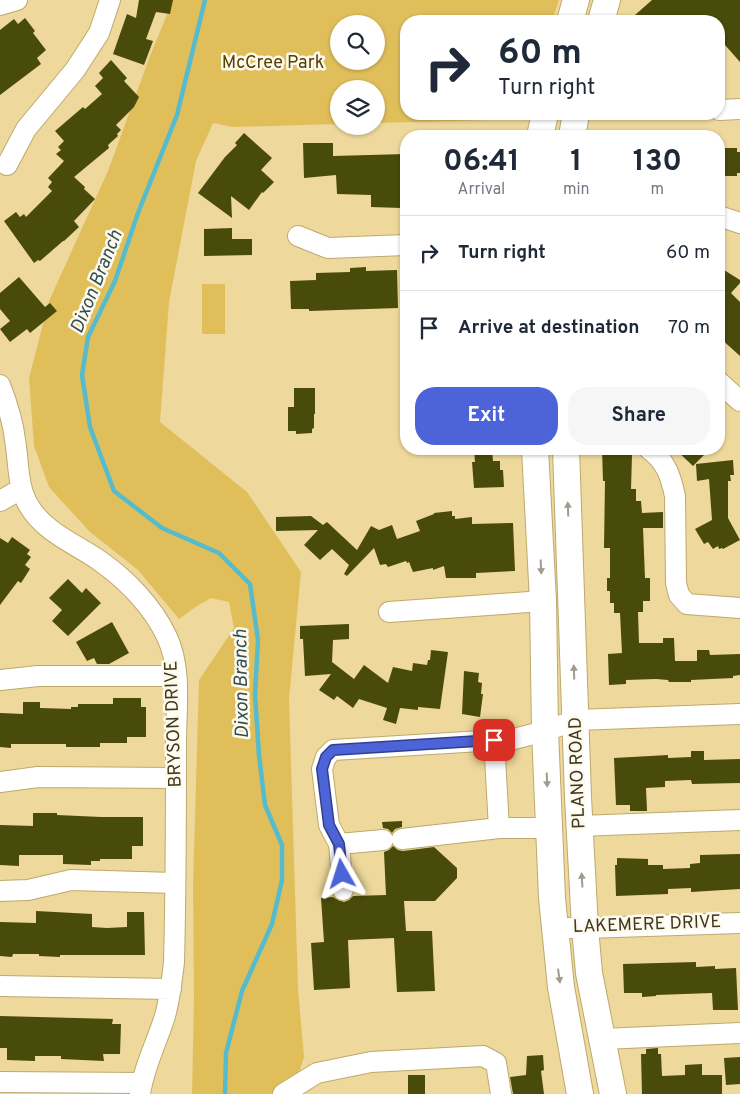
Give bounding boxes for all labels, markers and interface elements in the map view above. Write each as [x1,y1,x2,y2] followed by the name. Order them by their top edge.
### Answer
[330,15,385,135] map controls
[330,15,385,70] button: search
[498,32,582,76] text: 60 m
[415,35,480,100] icon: right
[222,52,324,75] park label: McCree Park
[498,75,595,102] text: Turn right
[330,80,385,135] button: layers
[443,144,520,181] text: 06:41
[570,144,582,181] text: 1
[633,144,682,181] text: 130
[458,180,505,200] text: Arrival
[563,180,590,200] text: min
[650,180,664,200] text: m
[65,226,129,337] water label: Dixon Branch
[415,239,443,267] icon: right
[458,241,546,265] text: Turn right
[666,241,710,265] text: 60 m
[415,314,443,342] icon: arrive
[458,316,639,340] text: Arrive at destination
[668,316,710,340] text: 70 m
[415,387,558,445] button: Exit
[568,387,710,445] button: Share
[564,501,572,517] one-way arrow
[538,560,546,576] one-way arrow
[229,629,255,739] water label: Dixon Branch
[160,660,188,788] street label: BRYSON DRIVE
[570,663,578,679] one-way arrow
[565,717,591,829] street label: PLANO ROAD
[473,719,515,761] pin
[480,726,508,754] icon: arrive
[544,772,552,788] one-way arrow
[315,847,367,899] position arrow
[578,871,586,887] one-way arrow
[573,911,721,939] street label: LAKEMERE DRIVE
[556,969,564,985] one-way arrow

